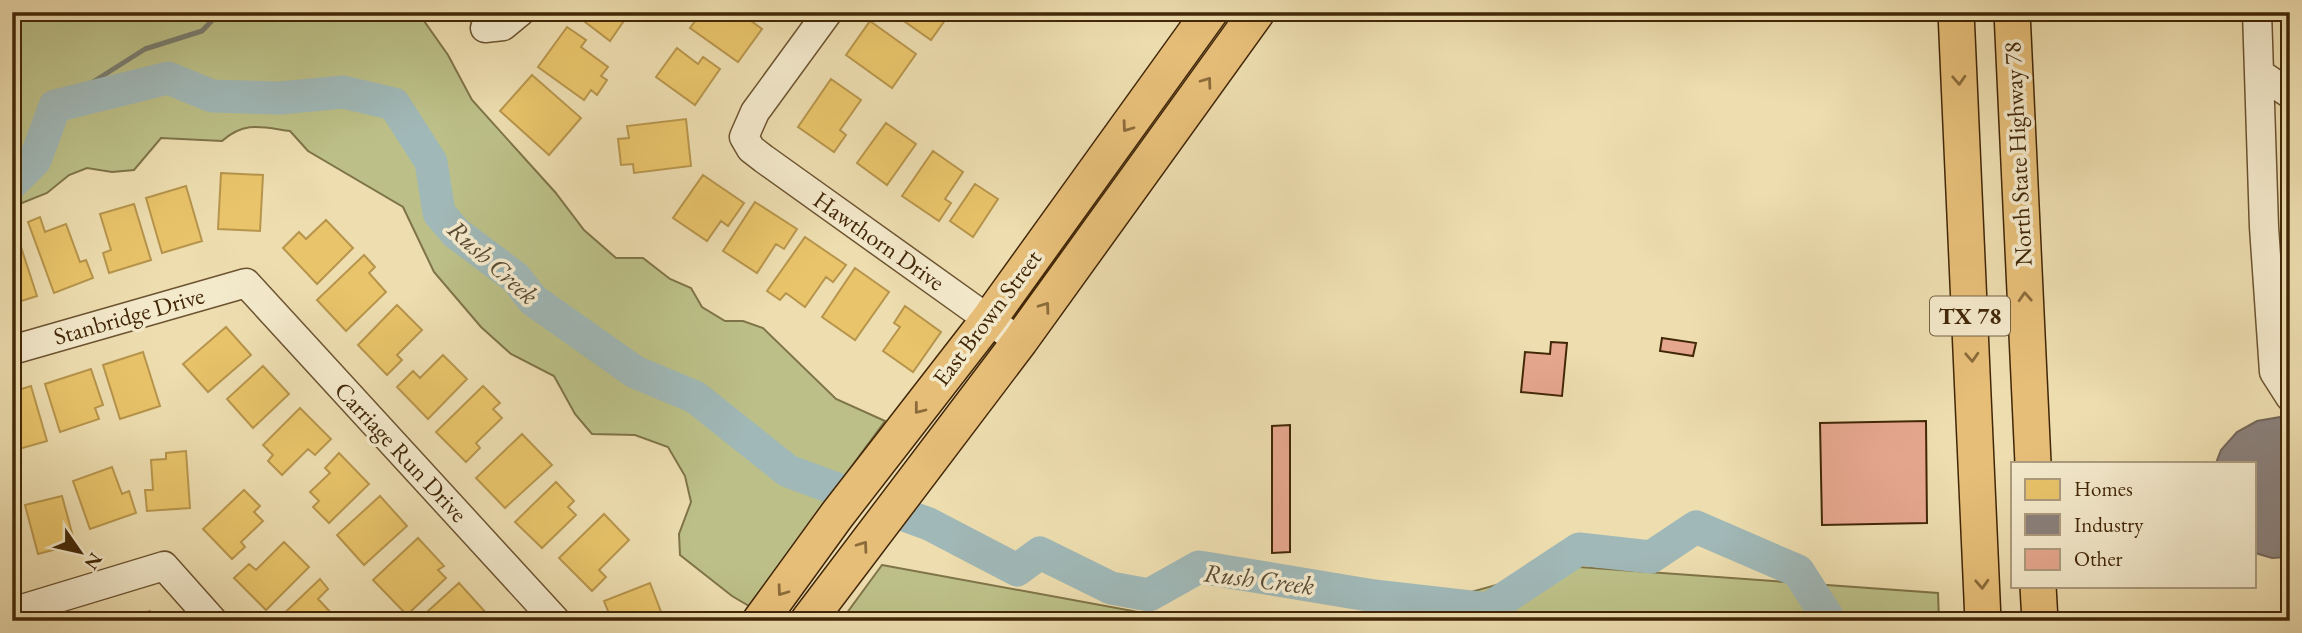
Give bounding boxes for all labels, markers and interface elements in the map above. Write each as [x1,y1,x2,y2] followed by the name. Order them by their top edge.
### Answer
[1996,41,2039,267] street label: North State Highway 78
[1952,75,1967,86] one-way arrow
[1199,77,1211,90] one-way arrow
[1123,119,1135,132] one-way arrow
[808,184,951,297] street label: Hawthorn Drive
[440,212,546,312] water label: Rush Creek
[925,243,1048,392] street label: East Brown Street
[50,279,208,352] street label: Stanbridge Drive
[2018,291,2033,302] one-way arrow
[1930,296,2010,336] road number: TX 78
[1037,302,1049,314] one-way arrow
[1964,351,1979,362] one-way arrow
[328,375,474,528] street label: Carriage Run Drive
[915,401,928,414] one-way arrow
[2011,462,2256,588] legend
[2074,475,2133,502] text: Homes
[2074,511,2144,538] text: Industry
[46,518,116,588] north arrow
[854,541,867,554] one-way arrow
[2074,545,2123,572] text: Other
[79,548,108,575] text: N
[1202,555,1316,603] water label: Rush Creek
[1974,579,1989,590] one-way arrow
[778,583,790,595] one-way arrow

